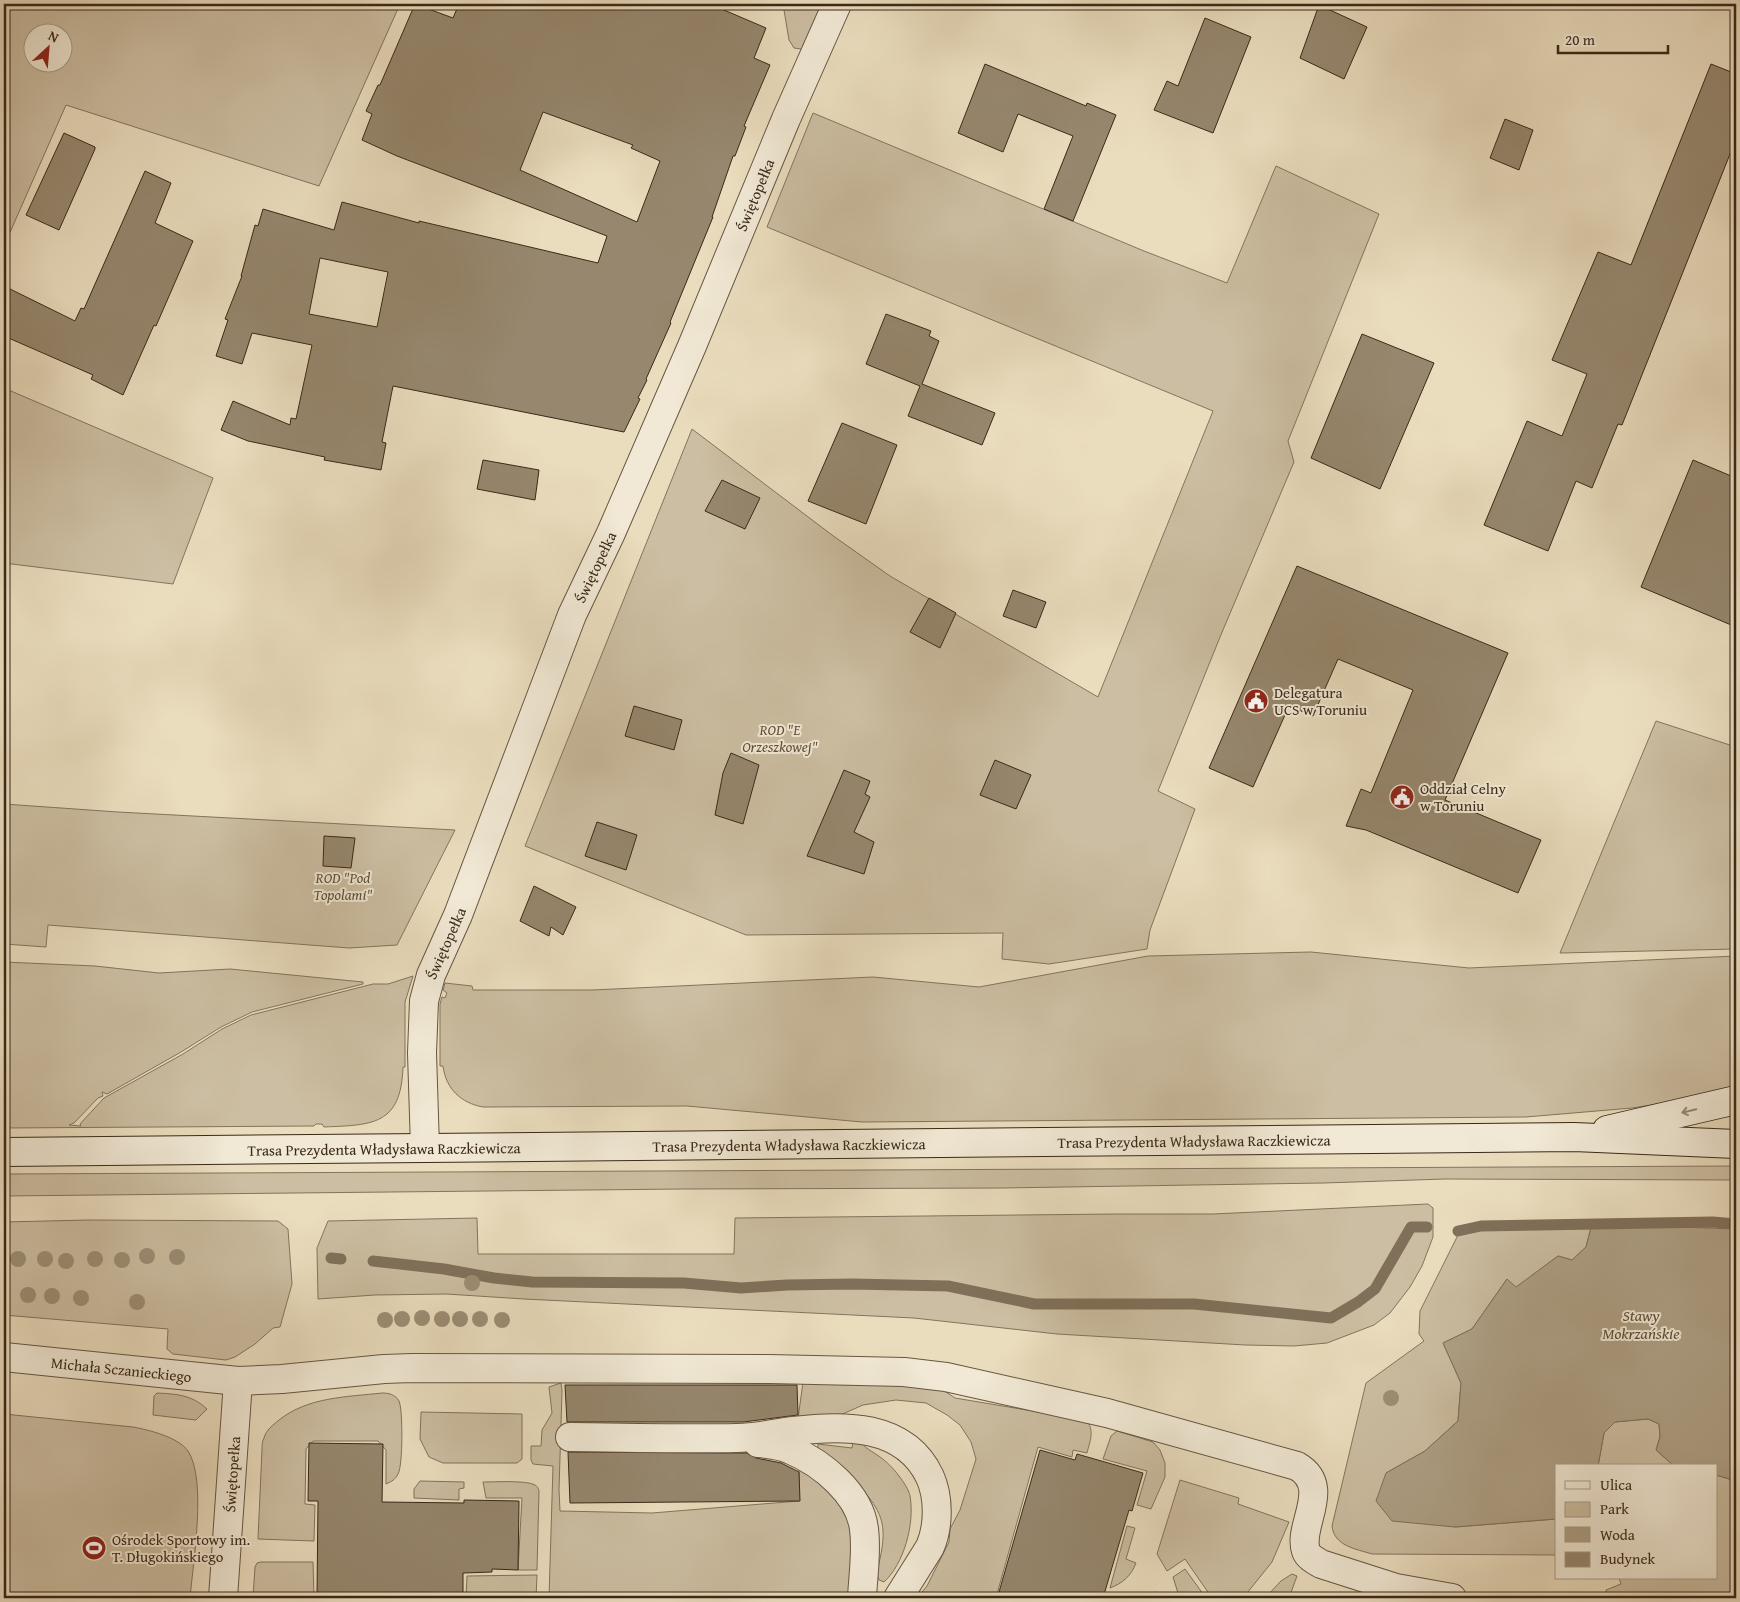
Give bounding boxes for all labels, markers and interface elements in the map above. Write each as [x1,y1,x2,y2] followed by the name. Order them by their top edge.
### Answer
[22,22,72,72] north arrow
[1558,22,1668,54] scale bar
[45,25,63,48] text: N
[1565,29,1596,50] text: 20 m
[730,155,779,234] street label: Świętopełka
[569,528,621,606] street label: Świętopełka
[1274,682,1368,720] place label: Delegatura UCS w Toruniu
[1243,688,1269,714] public building icon: Delegatura UCS w Toruniu
[742,719,818,757] park label: ROD "E Orzeszkowej"
[1420,778,1507,816] place label: Oddział Celny w Toruniu
[1389,784,1415,810] public building icon: Oddział Celny w Toruniu
[314,867,372,905] park label: ROD "Pod Topolami"
[420,904,470,982] street label: Świętopełka
[1681,1107,1697,1116] one-way arrow
[1057,1129,1331,1152] street label: Trasa Prezydenta Władysława Raczkiewicza
[652,1133,926,1156] street label: Trasa Prezydenta Władysława Raczkiewicza
[247,1137,521,1160] street label: Trasa Prezydenta Władysława Raczkiewicza
[1602,1303,1680,1345] water label: Stawy Mokrzańskie
[50,1351,193,1387] street label: Michała Sczanieckiego
[218,1435,245,1513] street label: Świętopełka
[1555,1464,1718,1580] legend
[1600,1474,1632,1495] text: Ulica
[1600,1498,1629,1519] text: Park
[1600,1524,1635,1545] text: Woda
[112,1529,250,1567] place label: Ośrodek Sportowy im. T. Długokińskiego
[81,1535,107,1561] sports icon: Ośrodek Sportowy im. T. Długokińskiego
[1600,1548,1656,1569] text: Budynek

